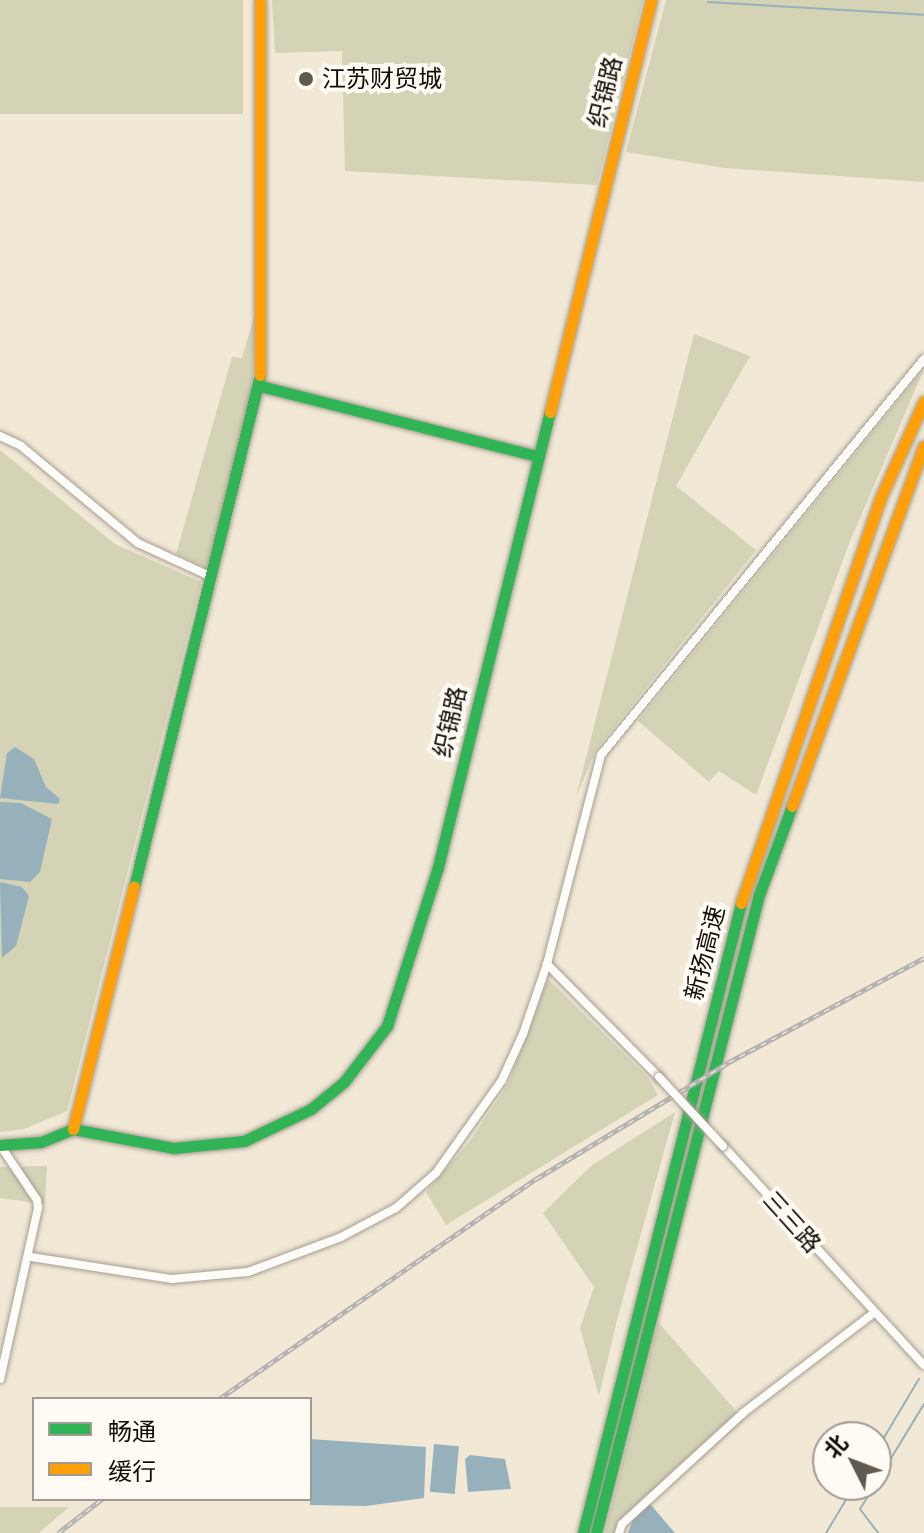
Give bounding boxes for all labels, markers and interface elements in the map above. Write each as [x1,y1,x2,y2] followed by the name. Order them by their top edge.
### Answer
[582,54,628,130] street label: 织锦路
[322,65,442,93] place label: 江苏财贸城
[297,70,315,88] marker: 江苏财贸城
[428,684,472,760] street label: 织锦路
[679,903,731,1003] street label: 新扬高速
[757,1186,827,1258] street label: 三三路
[32,1397,312,1501] legend
[108,1415,156,1447] text: 畅通
[812,1421,892,1501] north arrow
[817,1428,854,1465] text: 北
[108,1455,156,1487] text: 缓行

